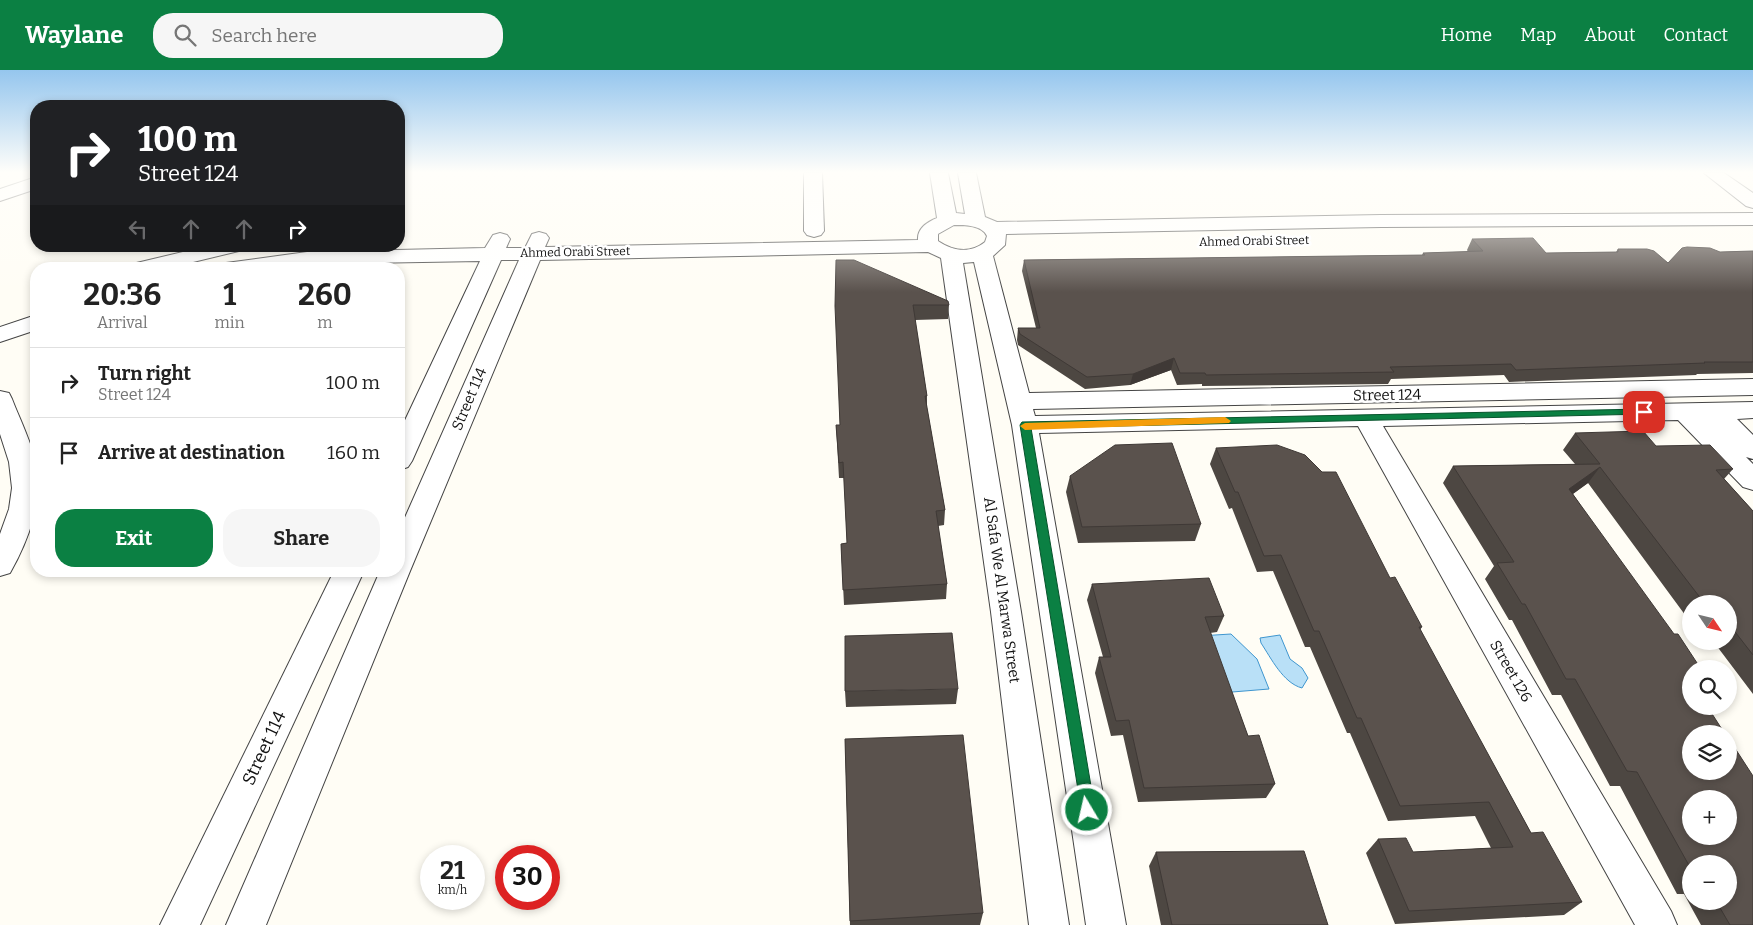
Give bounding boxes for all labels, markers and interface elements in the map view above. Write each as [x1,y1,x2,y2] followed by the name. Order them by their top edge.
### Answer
[153,13,503,58] search box
[25,21,123,49] text: Waylane
[171,21,199,49] icon: search
[211,24,317,47] text: Search here
[1441,24,1492,46] text: Home
[1520,24,1556,46] text: Map
[1584,24,1635,46] text: About
[1663,24,1728,46] text: Contact
[138,118,237,160] text: 100 m
[55,120,120,185] icon: right
[138,160,238,187] text: Street 124
[124,215,152,243] icon: left
[177,215,205,243] icon: ahead
[230,215,258,243] icon: ahead
[283,215,311,243] icon: right
[1199,233,1310,249] street label: Ahmed Orabi Street
[520,244,631,260] street label: Ahmed Orabi Street
[83,277,161,313] text: 20:36
[223,277,236,313] text: 1
[298,277,352,313] text: 260
[97,313,148,332] text: Arrival
[215,313,245,332] text: min
[317,313,332,332] text: m
[98,362,191,385] text: Turn right
[448,365,490,433] street label: Street 114
[55,369,83,397] icon: right
[326,371,380,394] text: 100 m
[98,385,171,404] text: Street 124
[1353,385,1422,405] street label: Street 124
[1623,391,1665,433] pin
[1630,398,1658,426] icon: arrive
[55,439,83,467] icon: arrive
[98,441,285,464] text: Arrive at destination
[327,441,380,464] text: 160 m
[980,496,1024,685] street label: Al Safa We Al Marwa Street
[55,509,213,567] button: Exit
[223,509,380,567] button: Share
[1682,595,1738,650] north arrow
[1682,595,1737,910] map controls
[1486,637,1536,705] street label: Street 126
[1682,660,1737,715] button: search
[237,707,291,789] street label: Street 114
[1682,725,1737,780] button: layers
[1060,783,1112,835] position arrow
[1682,790,1737,845] button: +
[495,845,560,910] speed limit sign: 30
[1682,855,1737,910] button: −
[440,856,465,886] text: 21
[438,883,467,897] text: km/h

